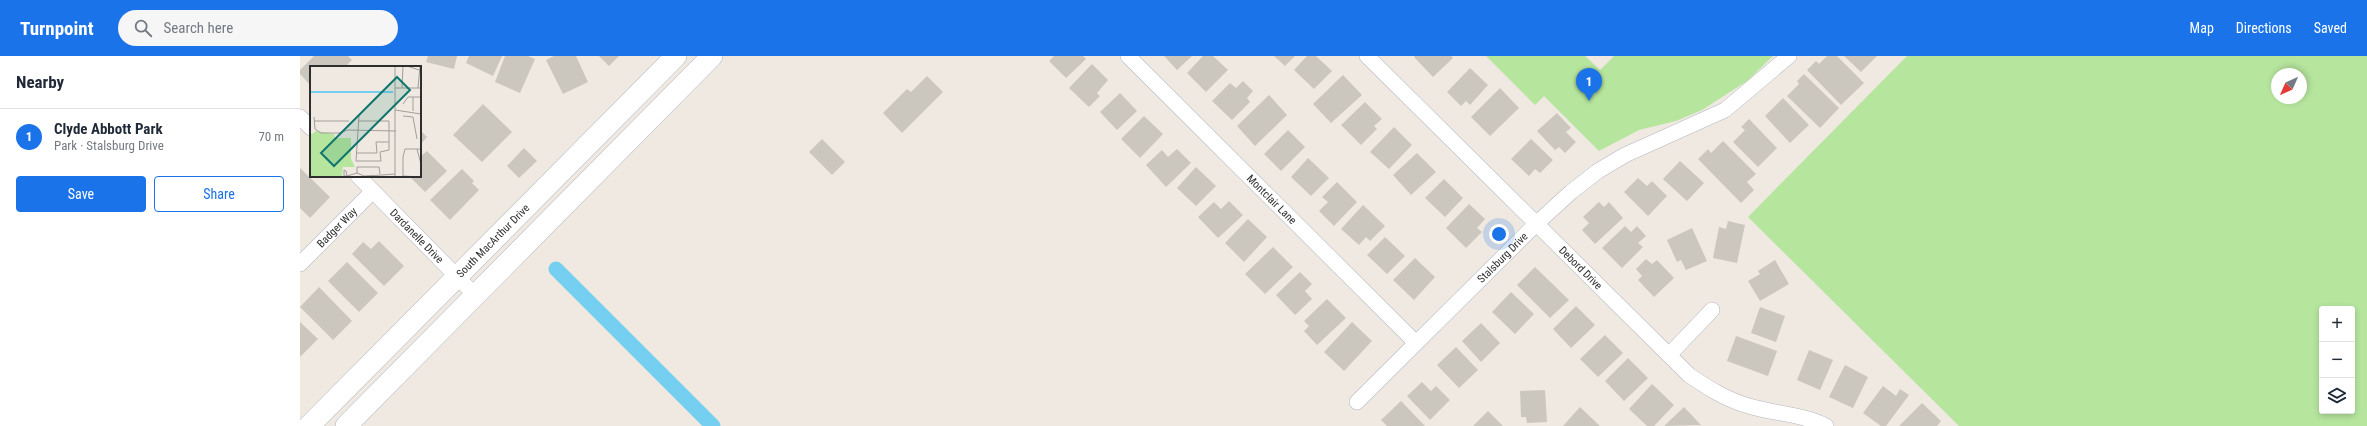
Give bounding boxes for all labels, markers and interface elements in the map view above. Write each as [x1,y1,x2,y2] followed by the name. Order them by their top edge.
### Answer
[118,10,398,46] search box
[20,17,94,40] text: Turnpoint
[132,17,154,39] icon: search
[164,19,233,37] text: Search here
[2190,20,2214,36] text: Map
[2236,20,2292,36] text: Directions
[2314,20,2347,36] text: Saved
[310,66,421,177] inset map
[1576,68,1602,101] pin: 1
[2271,68,2307,104] north arrow
[16,72,64,92] text: Nearby
[54,120,163,138] text: Clyde Abbott Park
[26,129,32,144] text: 1
[258,129,284,144] text: 70 m
[54,138,164,153] text: Park · Stalsburg Drive
[1244,172,1299,227] street label: Montclair Lane
[16,176,146,212] button: Save
[154,176,284,212] button: Share
[454,201,532,280] street label: South MacArthur Drive
[314,204,360,250] street label: Badger Way
[387,206,446,266] street label: Dardanelle Drive
[1489,224,1509,244] your location
[1474,230,1530,285] street label: Stalsburg Drive
[1557,244,1605,292] street label: Debord Drive
[2319,306,2355,414] map controls
[2319,306,2355,342] button: +
[2319,342,2355,378] button: −
[2319,378,2355,414] button: layers

